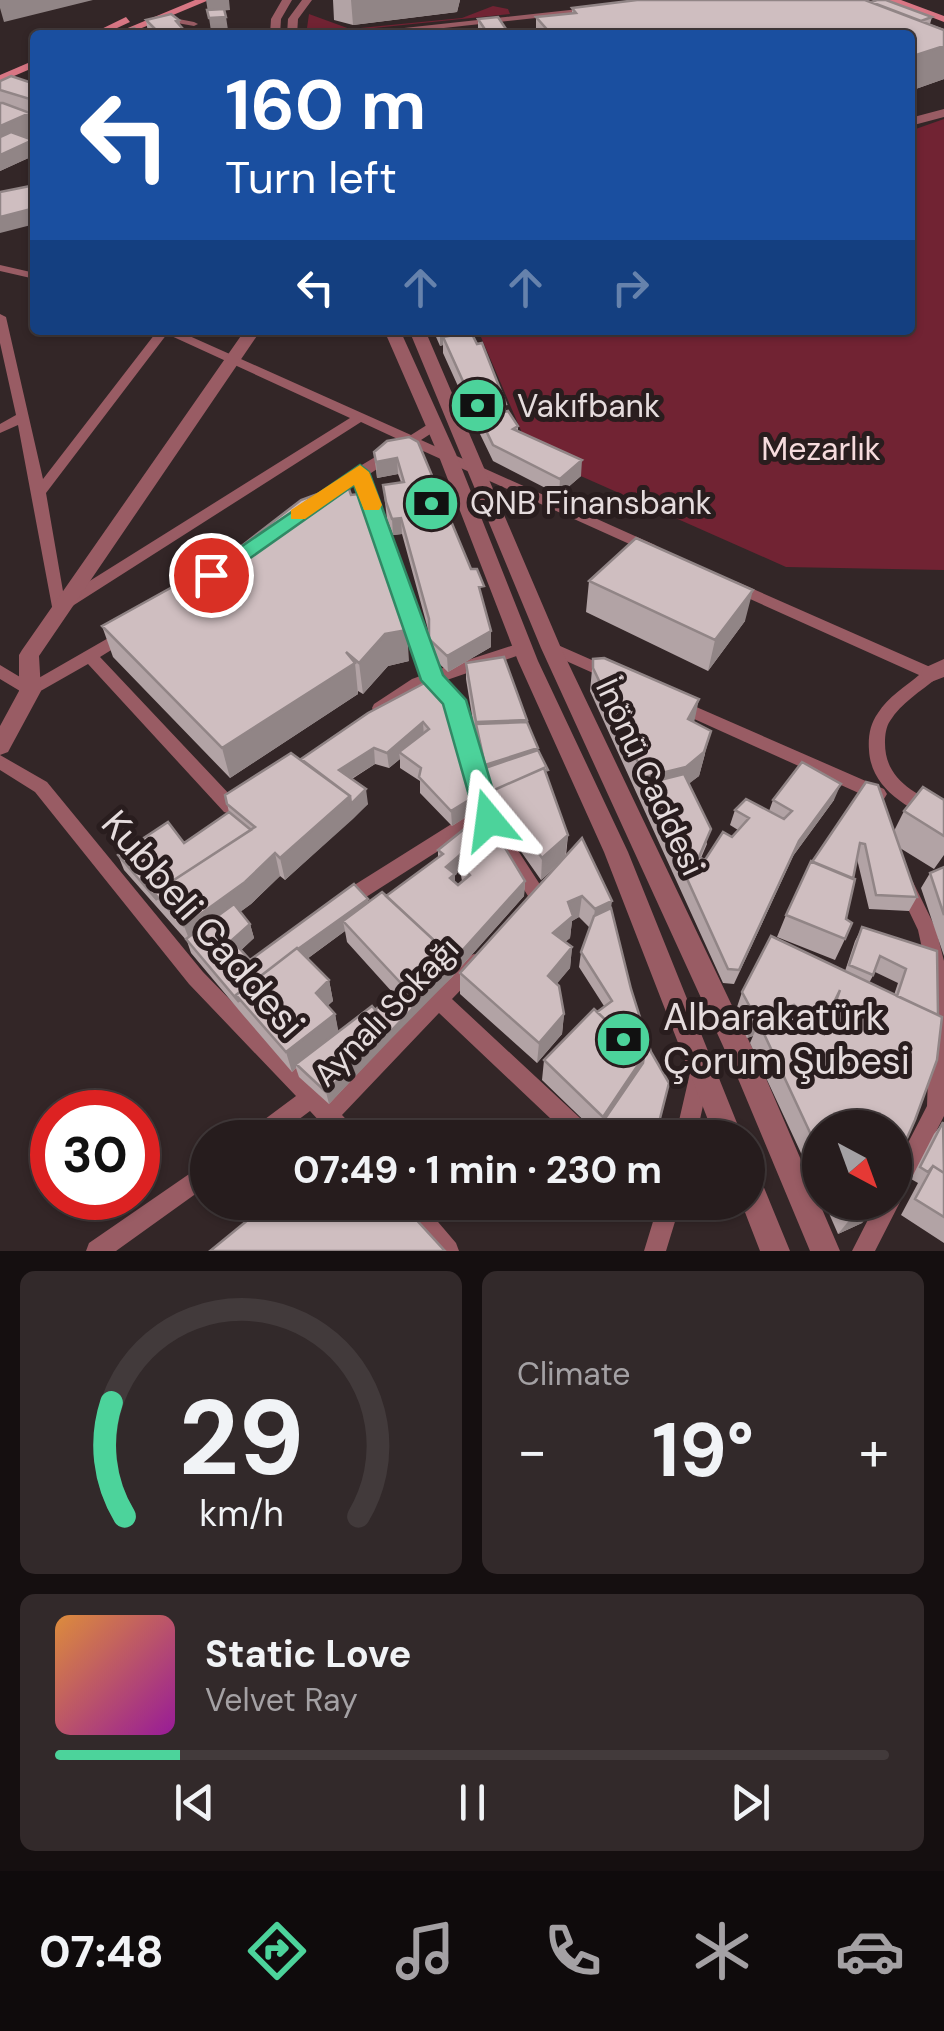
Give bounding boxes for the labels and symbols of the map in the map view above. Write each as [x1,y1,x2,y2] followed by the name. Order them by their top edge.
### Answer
[448,376,508,436] bank icon: Vakıfbank
[517,385,660,427] place label: Vakıfbank
[761,428,881,470] park label: Mezarlık
[401,473,461,533] bank icon: QNB Finansbank
[470,482,712,524] place label: QNB Finansbank
[169,533,254,618] pin
[586,672,714,882] street label: İnönü Caddesi
[437,768,541,872] position arrow
[90,800,316,1048] street label: Kubbeli Caddesi
[304,928,468,1096] street label: Aynalı Sokağı
[663,992,910,1086] place label: Albarakatürk Çorum Şubesi
[594,1009,654,1069] bank icon: Albarakatürk Çorum Şubesi
[30,1090,160,1220] speed limit sign: 30
[802,1110,912,1220] north arrow

